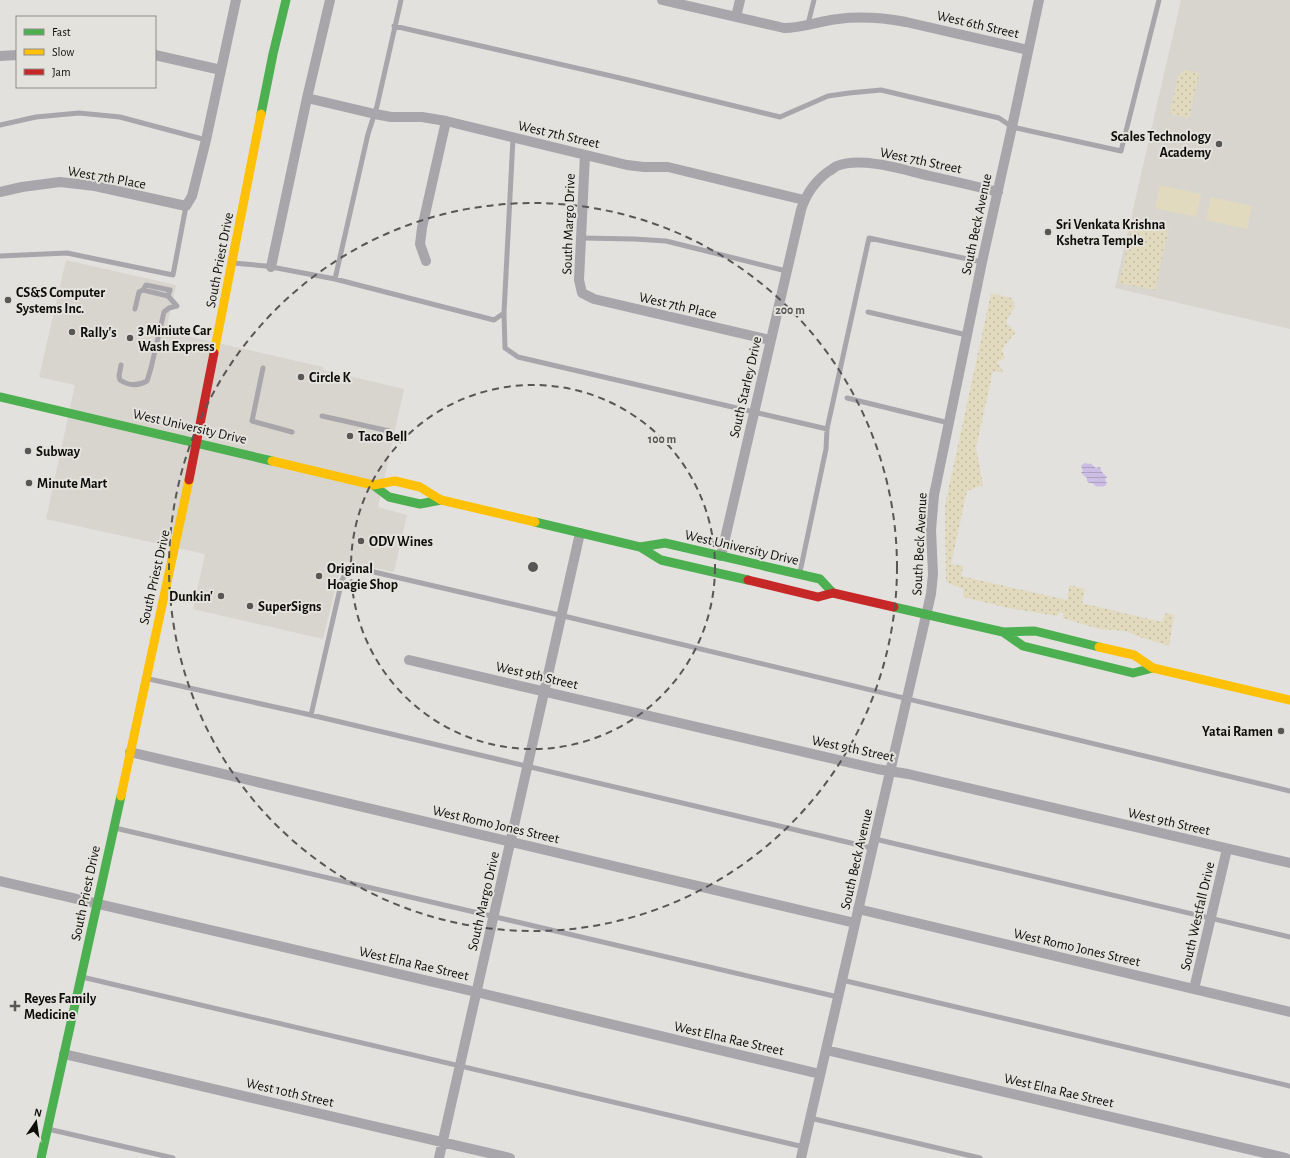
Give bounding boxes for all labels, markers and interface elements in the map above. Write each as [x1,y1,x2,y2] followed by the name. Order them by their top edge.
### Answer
[935,9,1021,41] street label: West 6th Street
[16,16,156,88] legend
[52,26,71,38] text: Fast
[52,46,74,58] text: Slow
[52,66,71,78] text: Jam
[517,119,601,151] street label: West 7th Street
[1111,130,1212,160] place label: Scales Technology Academy
[1214,139,1224,149] marker: Scales Technology Academy
[879,145,963,177] street label: West 7th Street
[67,164,147,192] street label: West 7th Place
[959,172,995,276] street label: South Beck Avenue
[560,173,578,275] street label: South Margo Drive
[204,211,236,309] street label: South Priest Drive
[1056,218,1166,248] place label: Sri Venkata Krishna Kshetra Temple
[1043,227,1053,237] marker: Sri Venkata Krishna Kshetra Temple
[16,286,105,316] place label: CS&S Computer Systems Inc.
[638,290,718,322] street label: West 7th Place
[3,295,13,305] marker: CS&S Computer Systems Inc.
[775,304,805,316] text: 200 m
[138,324,215,354] place label: 3 Miniute Car Wash Express
[80,326,117,340] place label: Rally's
[67,327,77,337] marker: Rally's
[125,333,135,343] marker: 3 Miniute Car Wash Express
[727,335,764,439] street label: South Starley Drive
[309,371,352,385] place label: Circle K
[296,372,306,382] marker: Circle K
[131,407,248,447] street label: West University Drive
[358,430,407,444] place label: Taco Bell
[345,431,355,441] marker: Taco Bell
[648,433,676,445] text: 100 m
[36,445,81,459] place label: Subway
[23,446,33,456] marker: Subway
[37,477,107,491] place label: Minute Mart
[24,478,34,488] marker: Minute Mart
[910,492,930,596] street label: South Beck Avenue
[137,528,173,626] street label: South Priest Drive
[683,528,800,568] street label: West University Drive
[369,535,433,549] place label: ODV Wines
[356,536,366,546] marker: ODV Wines
[526,560,540,574] centre of rings
[327,562,398,592] place label: Original Hoagie Shop
[314,571,324,581] marker: Original Hoagie Shop
[169,590,213,604] place label: Dunkin'
[216,591,226,601] marker: Dunkin'
[258,600,321,614] place label: SuperSigns
[245,601,255,611] marker: SuperSigns
[494,660,580,692] street label: West 9th Street
[1202,725,1273,739] place label: Yatai Ramen
[1276,726,1286,736] marker: Yatai Ramen
[810,733,896,765] street label: West 9th Street
[431,804,561,846] street label: West Romo Jones Street
[1126,806,1212,838] street label: West 9th Street
[839,807,875,911] street label: South Beck Avenue
[69,844,103,942] street label: South Priest Drive
[466,850,502,952] street label: South Margo Drive
[1179,860,1217,972] street label: South Westfall Drive
[1012,927,1142,969] street label: West Romo Jones Street
[358,945,471,984] street label: West Elna Rae Street
[24,992,97,1022] place label: Reyes Family Medicine
[9,1000,21,1012] marker: Reyes Family Medicine
[673,1020,786,1059] street label: West Elna Rae Street
[1003,1072,1116,1111] street label: West Elna Rae Street
[245,1076,335,1110] street label: West 10th Street
[16,1102,56,1142] north arrow
[33,1107,43,1119] text: N

